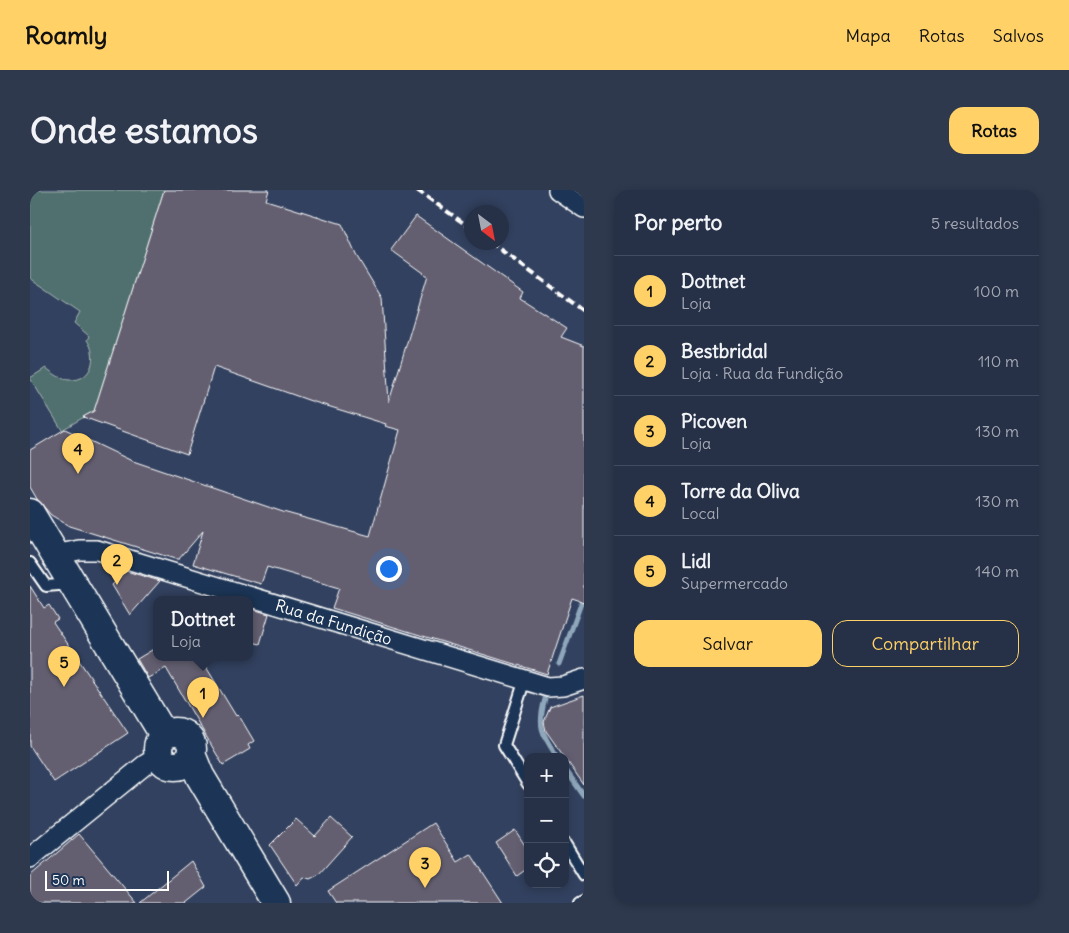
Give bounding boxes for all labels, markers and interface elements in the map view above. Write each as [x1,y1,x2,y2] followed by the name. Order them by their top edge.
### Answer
[25,20,107,50] text: Roamly
[846,24,891,47] text: Mapa
[919,24,965,47] text: Rotas
[993,24,1044,47] text: Salvos
[949,107,1039,154] button: Rotas
[30,108,258,152] text: Onde estamos
[464,205,509,250] north arrow
[634,209,722,236] text: Por perto
[931,213,1019,233] text: 5 resultados
[681,269,745,293] text: Dottnet
[647,281,653,301] text: 1
[974,281,1019,301] text: 100 m
[681,293,711,313] text: Loja
[681,339,768,363] text: Bestbridal
[646,351,654,371] text: 2
[978,351,1019,371] text: 110 m
[681,363,843,383] text: Loja · Rua da Fundição
[681,409,747,433] text: Picoven
[645,421,655,441] text: 3
[975,421,1019,441] text: 130 m
[62,433,94,474] pin: 4
[681,433,711,453] text: Loja
[681,479,800,503] text: Torre da Oliva
[645,491,655,511] text: 4
[975,491,1019,511] text: 130 m
[681,503,719,523] text: Local
[101,544,133,585] pin: 2
[681,549,711,573] text: Lidl
[376,556,402,582] your location
[645,561,655,581] text: 5
[975,561,1019,581] text: 140 m
[681,573,788,593] text: Supermercado
[273,595,395,649] street label: Rua da Fundição
[153,596,253,661] popup
[171,607,235,631] text: Dottnet
[634,620,822,667] button: Salvar
[832,620,1019,667] button: Compartilhar
[171,631,201,651] text: Loja
[48,646,80,687] pin: 5
[187,677,219,718] pin: 1
[524,753,569,888] map controls
[524,753,569,798] button: +
[524,798,569,843] button: −
[524,843,569,888] button: locate
[409,847,441,888] pin: 3
[45,868,169,891] scale bar
[52,871,85,889] text: 50 m

